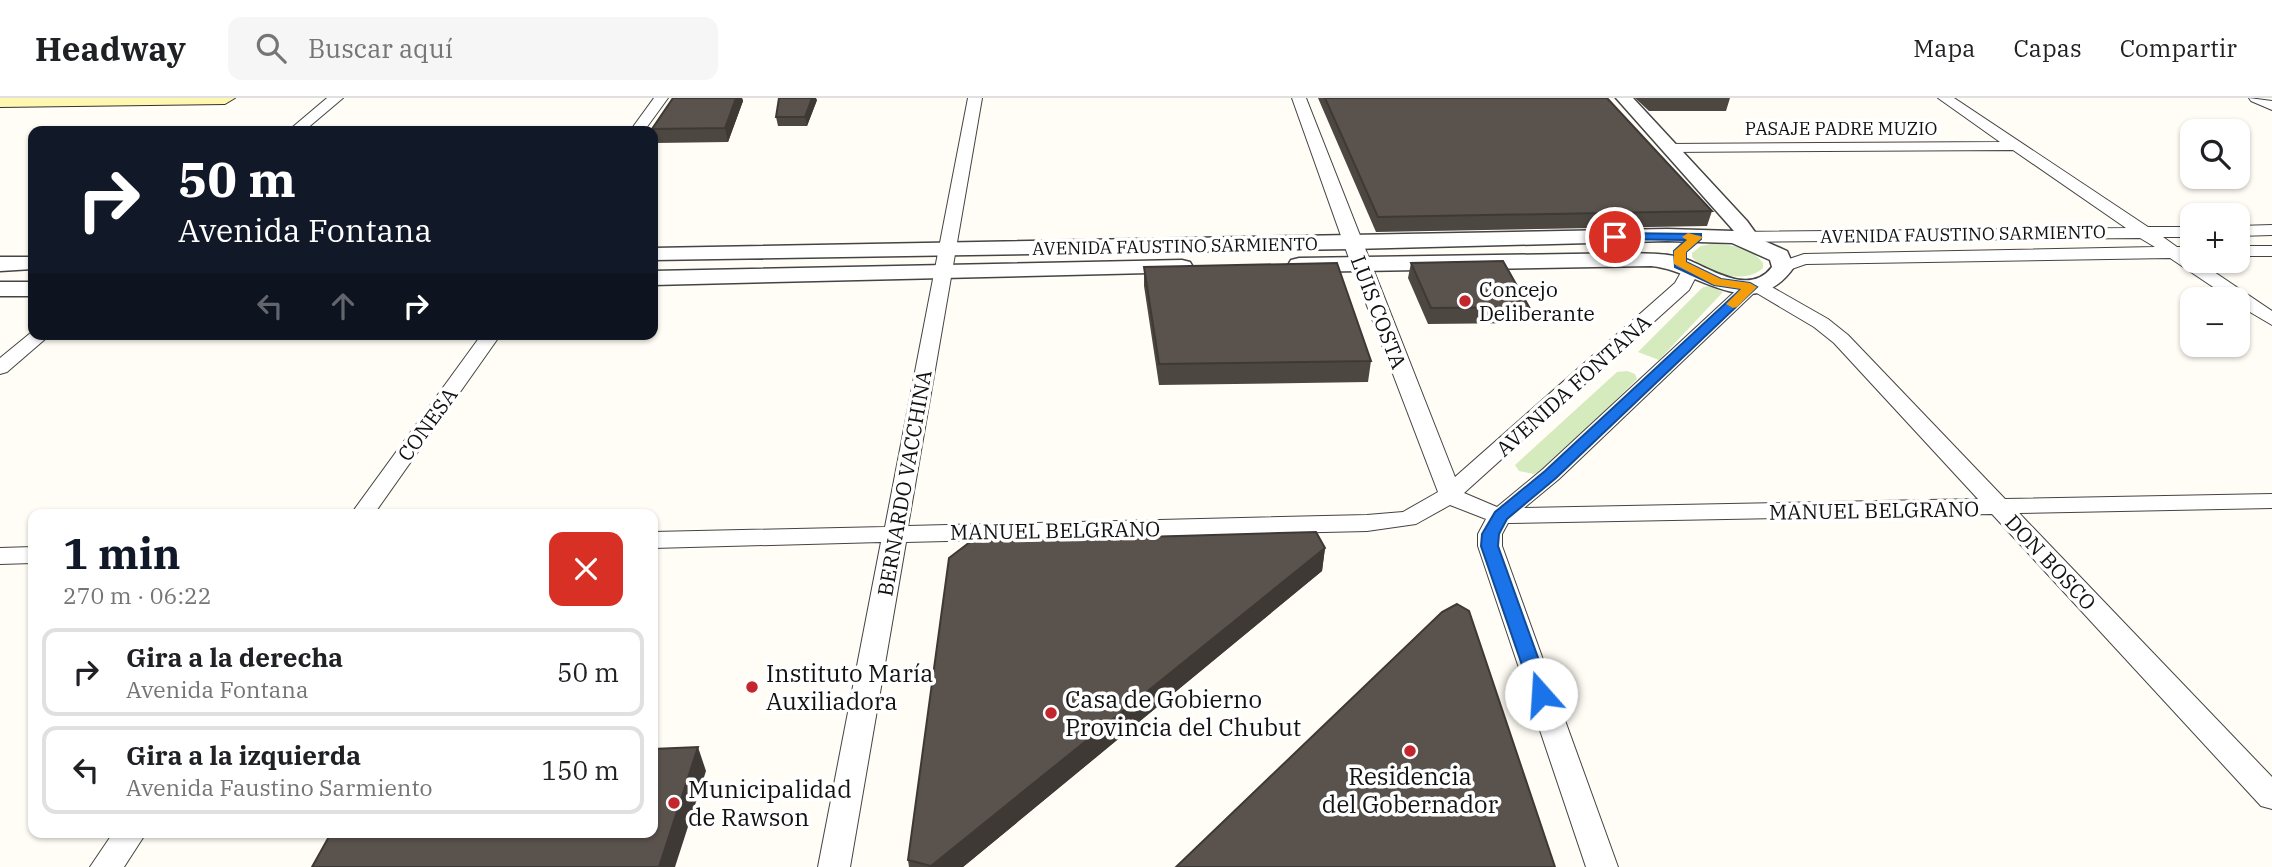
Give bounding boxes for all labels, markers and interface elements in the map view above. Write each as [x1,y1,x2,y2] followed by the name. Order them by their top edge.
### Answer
[228,17,718,80] search box
[35,27,186,70] text: Headway
[252,29,290,67] icon: search
[308,31,453,65] text: Buscar aquí
[1913,32,1975,64] text: Mapa
[2013,32,2082,64] text: Capas
[2120,32,2237,64] text: Compartir
[1745,117,1937,140] street label: PASAJE PADRE MUZIO
[2180,119,2250,357] map controls
[2180,119,2250,189] button: search
[178,147,296,210] text: 50 m
[63,154,154,245] icon: right
[2180,203,2250,273] button: +
[1585,207,1645,267] pin
[178,209,432,251] text: Avenida Fontana
[1596,218,1634,256] icon: arrive
[1820,220,2106,248] street label: AVENIDA FAUSTINO SARMIENTO
[1032,232,1318,260] street label: AVENIDA FAUSTINO SARMIENTO
[1345,251,1414,373] street label: LUIS COSTA
[1479,275,1595,327] place label: Concejo Deliberante
[251,287,289,325] icon: left
[324,287,362,325] icon: ahead
[397,287,435,325] icon: right
[2180,287,2250,357] button: −
[1457,293,1473,309] marker: Concejo Deliberante
[1489,307,1657,462] street label: AVENIDA FONTANA
[870,367,938,598] street label: BERNARDO VACCHINA
[391,381,464,467] street label: CONESA
[1769,494,1979,526] street label: MANUEL BELGRANO
[1999,508,2103,616] street label: DON BOSCO
[950,514,1160,546] street label: MANUEL BELGRANO
[63,526,181,581] text: 1 min
[549,532,623,606] button: close
[63,580,212,610] text: 270 m · 06:22
[126,640,343,674] text: Gira a la derecha
[67,653,105,691] icon: right
[557,655,619,689] text: 50 m
[766,657,933,717] place label: Instituto María Auxiliadora
[1504,657,1578,731] position arrow
[126,674,308,704] text: Avenida Fontana
[744,679,760,695] marker: Instituto María Auxiliadora
[1065,683,1301,743] place label: Casa de Gobierno Provincia del Chubut
[1043,705,1059,721] marker: Casa de Gobierno Provincia del Chubut
[126,738,361,772] text: Gira a la izquierda
[1402,743,1418,759] marker: Residencia del Gobernador
[67,751,105,789] icon: left
[541,753,619,787] text: 150 m
[1322,760,1499,820] place label: Residencia del Gobernador
[126,772,433,802] text: Avenida Faustino Sarmiento
[688,773,852,833] place label: Municipalidad de Rawson
[666,795,682,811] marker: Municipalidad de Rawson

